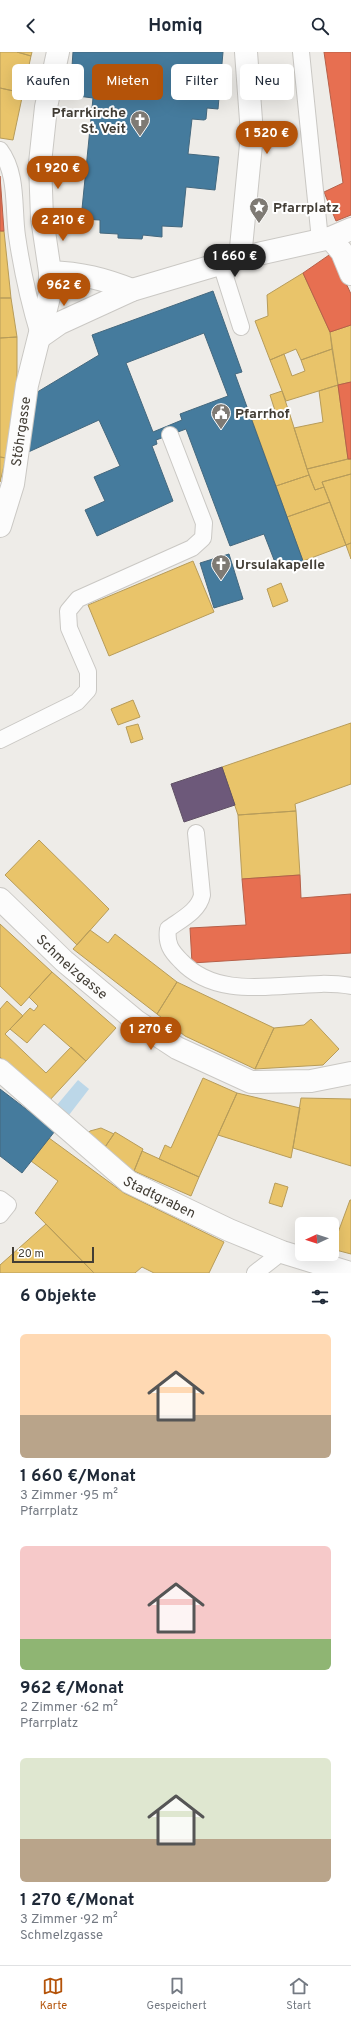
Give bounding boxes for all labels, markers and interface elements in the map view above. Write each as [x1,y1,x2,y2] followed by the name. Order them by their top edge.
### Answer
[20,15,42,37] icon: back
[148,15,203,38] text: Homiq
[309,15,331,37] icon: search
[12,64,84,100] chip: Kaufen
[92,64,163,100] chip: Mieten
[171,64,232,100] chip: Filter
[240,64,294,100] chip: Neu
[52,105,126,138] place label: Pfarrkirche St. Veit
[129,109,151,137] church icon: Pfarrkirche St. Veit
[230,121,304,155] pin: 1 520 €
[245,126,289,142] text: 1 520 €
[21,156,95,190] pin: 1 920 €
[36,161,80,177] text: 1 920 €
[248,196,270,224] place icon: Pfarrplatz
[273,200,339,217] place label: Pfarrplatz
[26,208,100,242] pin: 2 210 €
[41,213,85,229] text: 2 210 €
[198,244,272,278] pin: 1 660 €
[213,249,257,265] text: 1 660 €
[36,273,92,307] pin: 962 €
[46,278,82,294] text: 962 €
[9,396,35,468] street label: Stöhrgasse
[210,402,232,430] public building icon: Pfarrhof
[235,406,290,423] place label: Pfarrhof
[210,553,232,581] church icon: Ursulakapelle
[235,557,325,574] place label: Ursulakapelle
[32,932,110,1004] street label: Schmelzgasse
[114,1017,188,1051] pin: 1 270 €
[129,1022,173,1038] text: 1 270 €
[119,1173,198,1223] street label: Stadtgraben
[295,1217,339,1261] north arrow
[295,1217,339,1261] map controls
[12,1245,94,1264] scale bar
[18,1247,44,1261] text: 20 m
[20,1286,97,1308] text: 6 Objekte
[309,1286,331,1308] icon: filters
[140,1360,212,1432] icon: home
[20,1466,136,1488] text: 1 660 €/Monat
[20,1488,118,1504] text: 3 Zimmer · 95 m²
[20,1504,78,1520] text: Pfarrplatz
[140,1572,212,1644] icon: home
[20,1678,124,1700] text: 962 €/Monat
[20,1700,118,1716] text: 2 Zimmer · 62 m²
[20,1716,78,1732] text: Pfarrplatz
[140,1784,212,1856] icon: home
[20,1890,134,1912] text: 1 270 €/Monat
[20,1912,118,1928] text: 3 Zimmer · 92 m²
[20,1928,103,1944] text: Schmelzgasse
[40,1975,67,2013] tab: Karte
[147,1975,207,2013] tab: Gespeichert
[286,1975,311,2013] tab: Start

